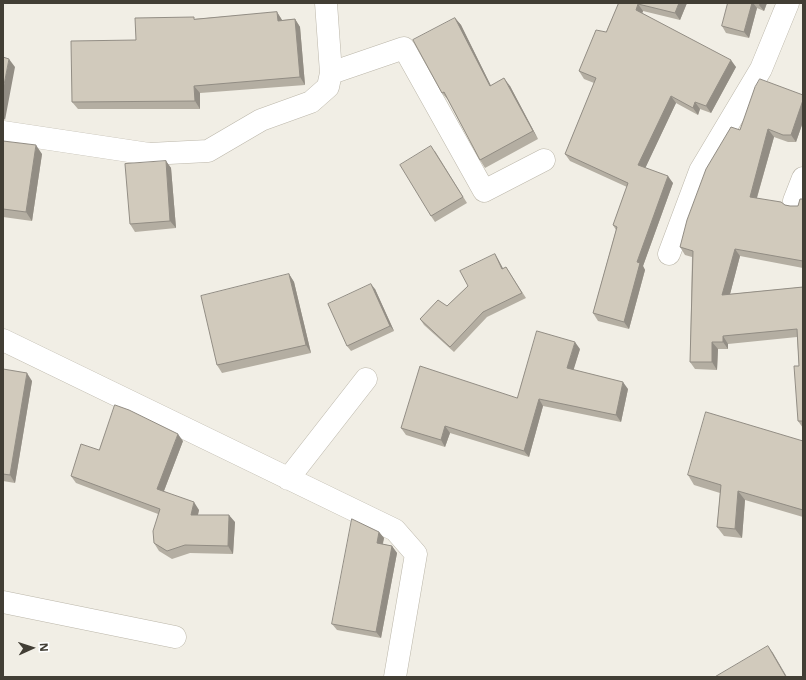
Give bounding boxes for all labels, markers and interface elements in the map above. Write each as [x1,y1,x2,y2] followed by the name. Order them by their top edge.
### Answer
[12,628,52,668] north arrow
[37,642,52,652] text: N

